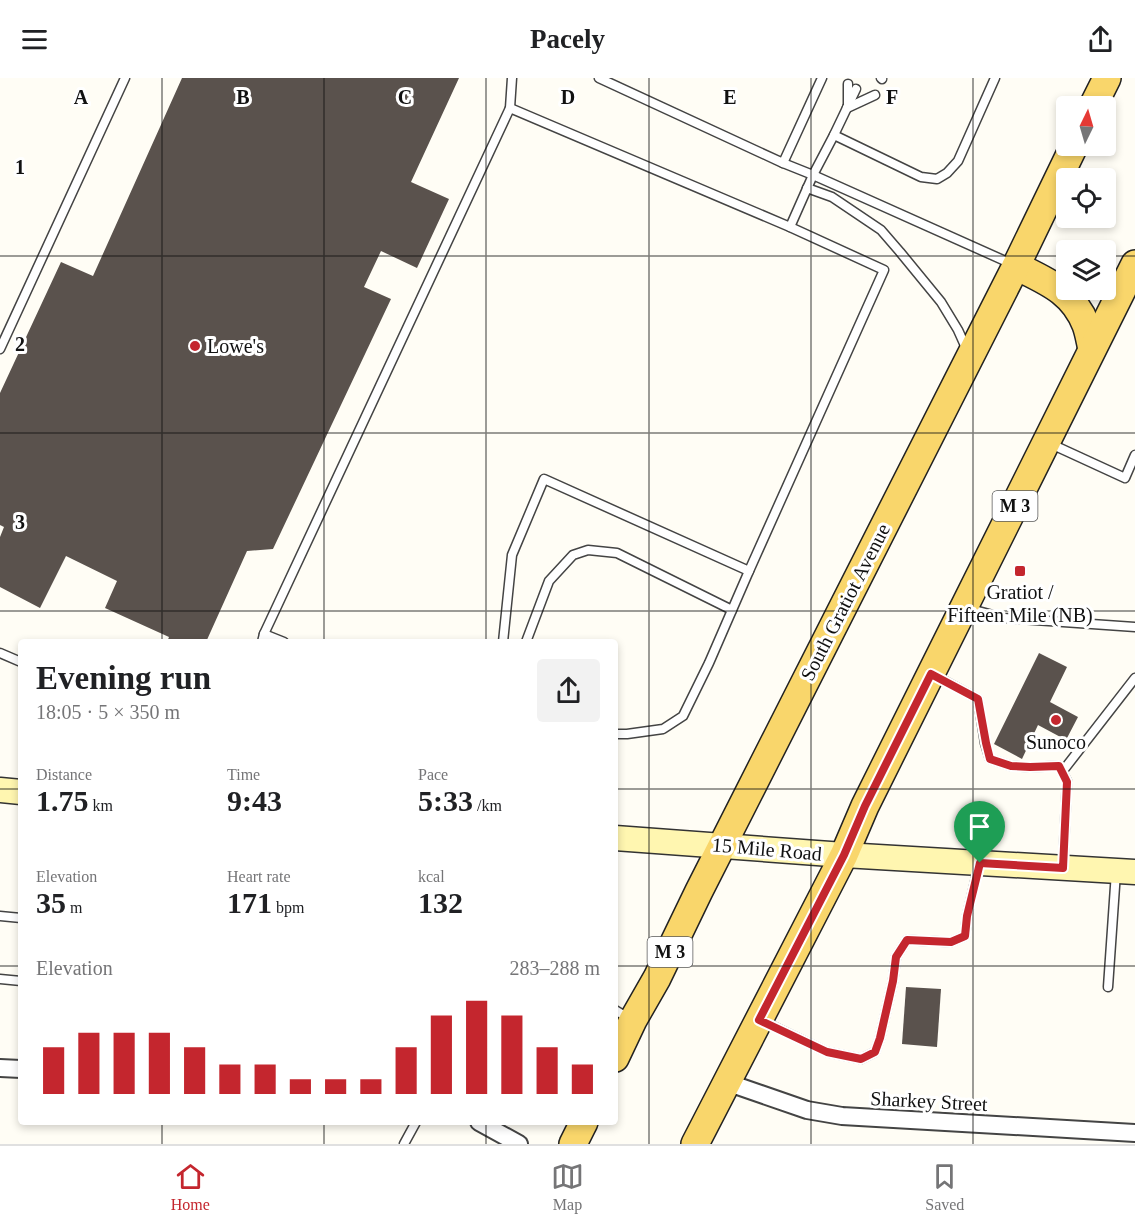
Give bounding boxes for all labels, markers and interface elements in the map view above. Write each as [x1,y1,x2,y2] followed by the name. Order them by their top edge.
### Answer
[18,23,51,56] icon: menu
[1084,23,1117,56] icon: share
[530,24,605,54] text: Pacely
[74,86,89,108] text: A
[236,86,250,108] text: B
[398,86,412,108] text: C
[561,86,575,108] text: D
[723,86,737,108] text: E
[886,86,898,108] text: F
[1056,96,1116,156] north arrow
[1056,96,1116,300] map controls
[15,156,25,178] text: 1
[1056,168,1116,228] button: locate
[1056,240,1116,300] button: layers
[15,333,25,355] text: 2
[207,335,264,357] place label: Lowe's
[188,339,202,353] marker: Lowe's
[992,491,1038,521] road number: M 3
[15,511,25,533] text: 3
[796,520,894,684] street label: South Gratiot Avenue
[1013,564,1027,578] marker: Gratiot / Fifteen Mile (NB)
[947,581,1093,627] place label: Gratiot / Fifteen Mile (NB)
[537,659,600,722] button: share
[36,660,211,696] text: Evening run
[36,701,180,723] text: 18:05 · 5 × 350 m
[1049,713,1063,727] marker: Sunoco
[1026,731,1086,753] place label: Sunoco
[36,766,92,783] text: Distance
[227,766,260,783] text: Time
[418,766,448,783] text: Pace
[36,784,89,817] text: 1.75
[227,784,282,817] text: 9:43
[418,784,473,817] text: 5:33
[89,797,113,814] text: km
[473,797,502,814] text: /km
[954,801,1005,863] pin
[963,810,996,843] icon: arrive
[711,833,823,865] street label: 15 Mile Road
[36,868,97,885] text: Elevation
[227,868,291,885] text: Heart rate
[418,868,445,885] text: kcal
[36,886,66,919] text: 35
[227,886,272,919] text: 171
[418,886,463,919] text: 132
[66,899,82,916] text: m
[272,899,304,916] text: bpm
[648,937,692,967] road number: M 3
[36,957,113,979] text: Elevation
[509,957,600,979] text: 283–288 m
[870,1087,989,1116] street label: Sharkey Street
[171,1160,210,1214] tab: Home
[551,1160,584,1214] tab: Map
[925,1160,964,1214] tab: Saved

